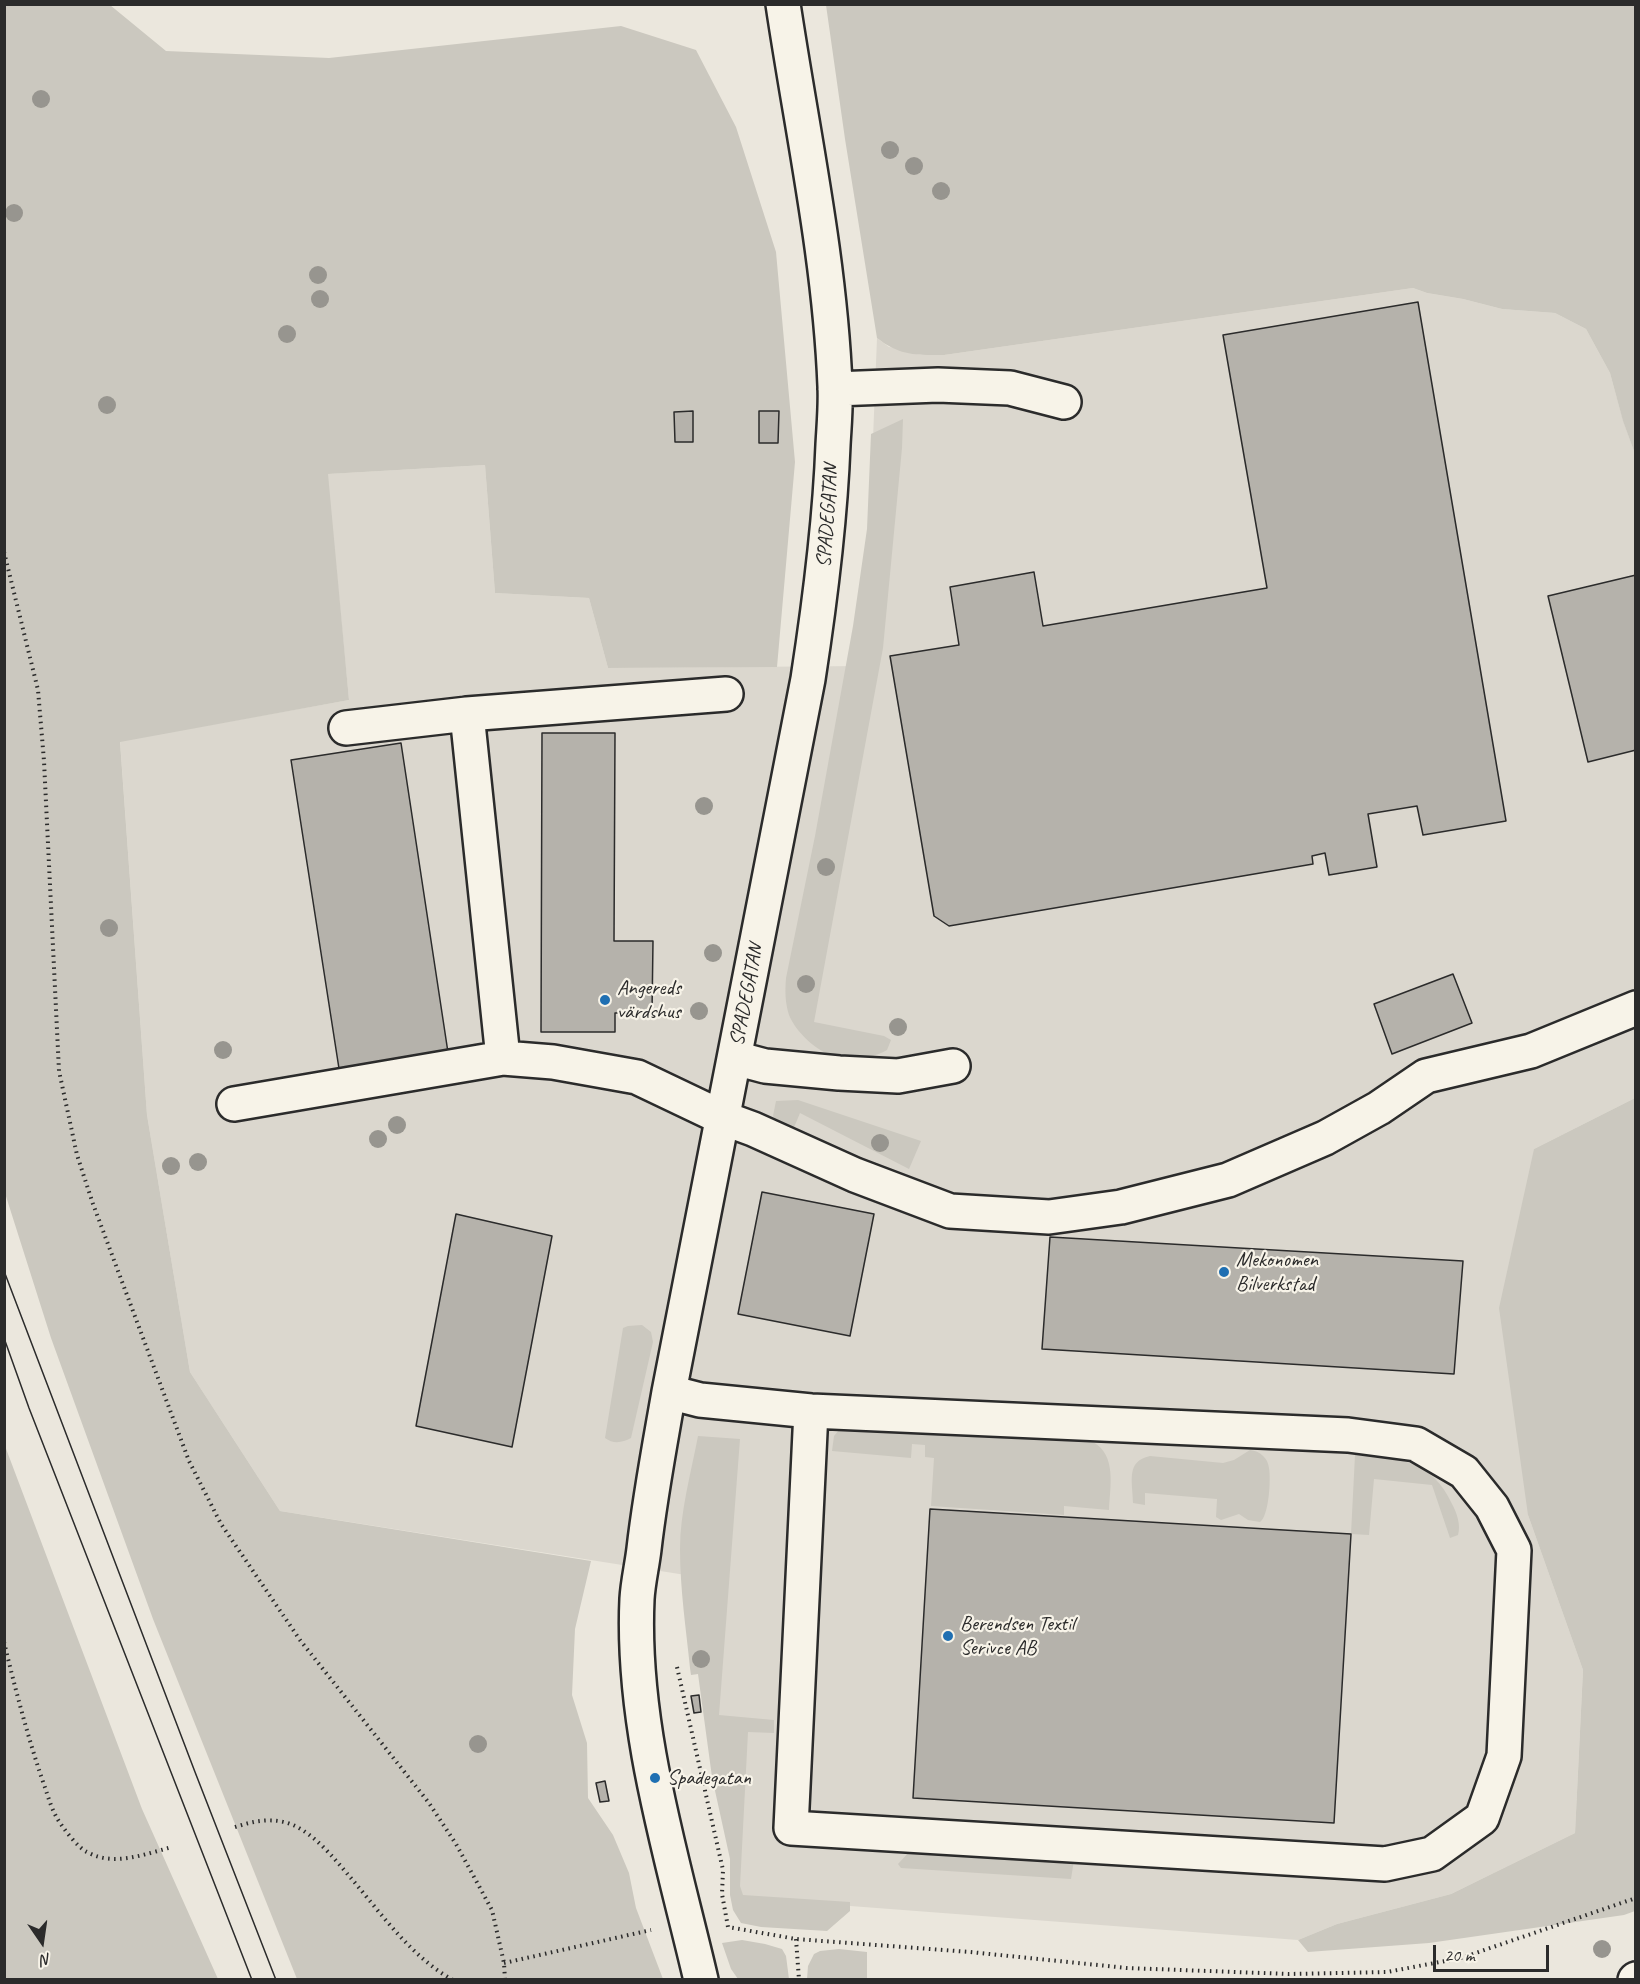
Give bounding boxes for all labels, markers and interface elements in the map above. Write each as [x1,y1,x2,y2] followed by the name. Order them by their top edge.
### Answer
[812,463,844,569] street label: SPADEGATAN
[725,942,769,1048] street label: SPADEGATAN
[617,975,681,1025] place label: Angereds värdshus
[598,993,612,1007] marker: Angereds värdshus
[1236,1247,1318,1297] place label: Mekonomen Bilverkstad
[1217,1265,1231,1279] marker: Mekonomen Bilverkstad
[960,1611,1075,1661] place label: Berendsen Textil Serivce AB
[941,1629,955,1643] marker: Berendsen Textil Serivce AB
[667,1765,751,1791] place label: Spadegatan
[648,1771,662,1785] marker: Spadegatan
[12,1912,72,1972] north arrow
[1436,1933,1552,1971] scale bar
[1444,1944,1475,1966] text: 20 m
[39,1949,53,1970] text: N

